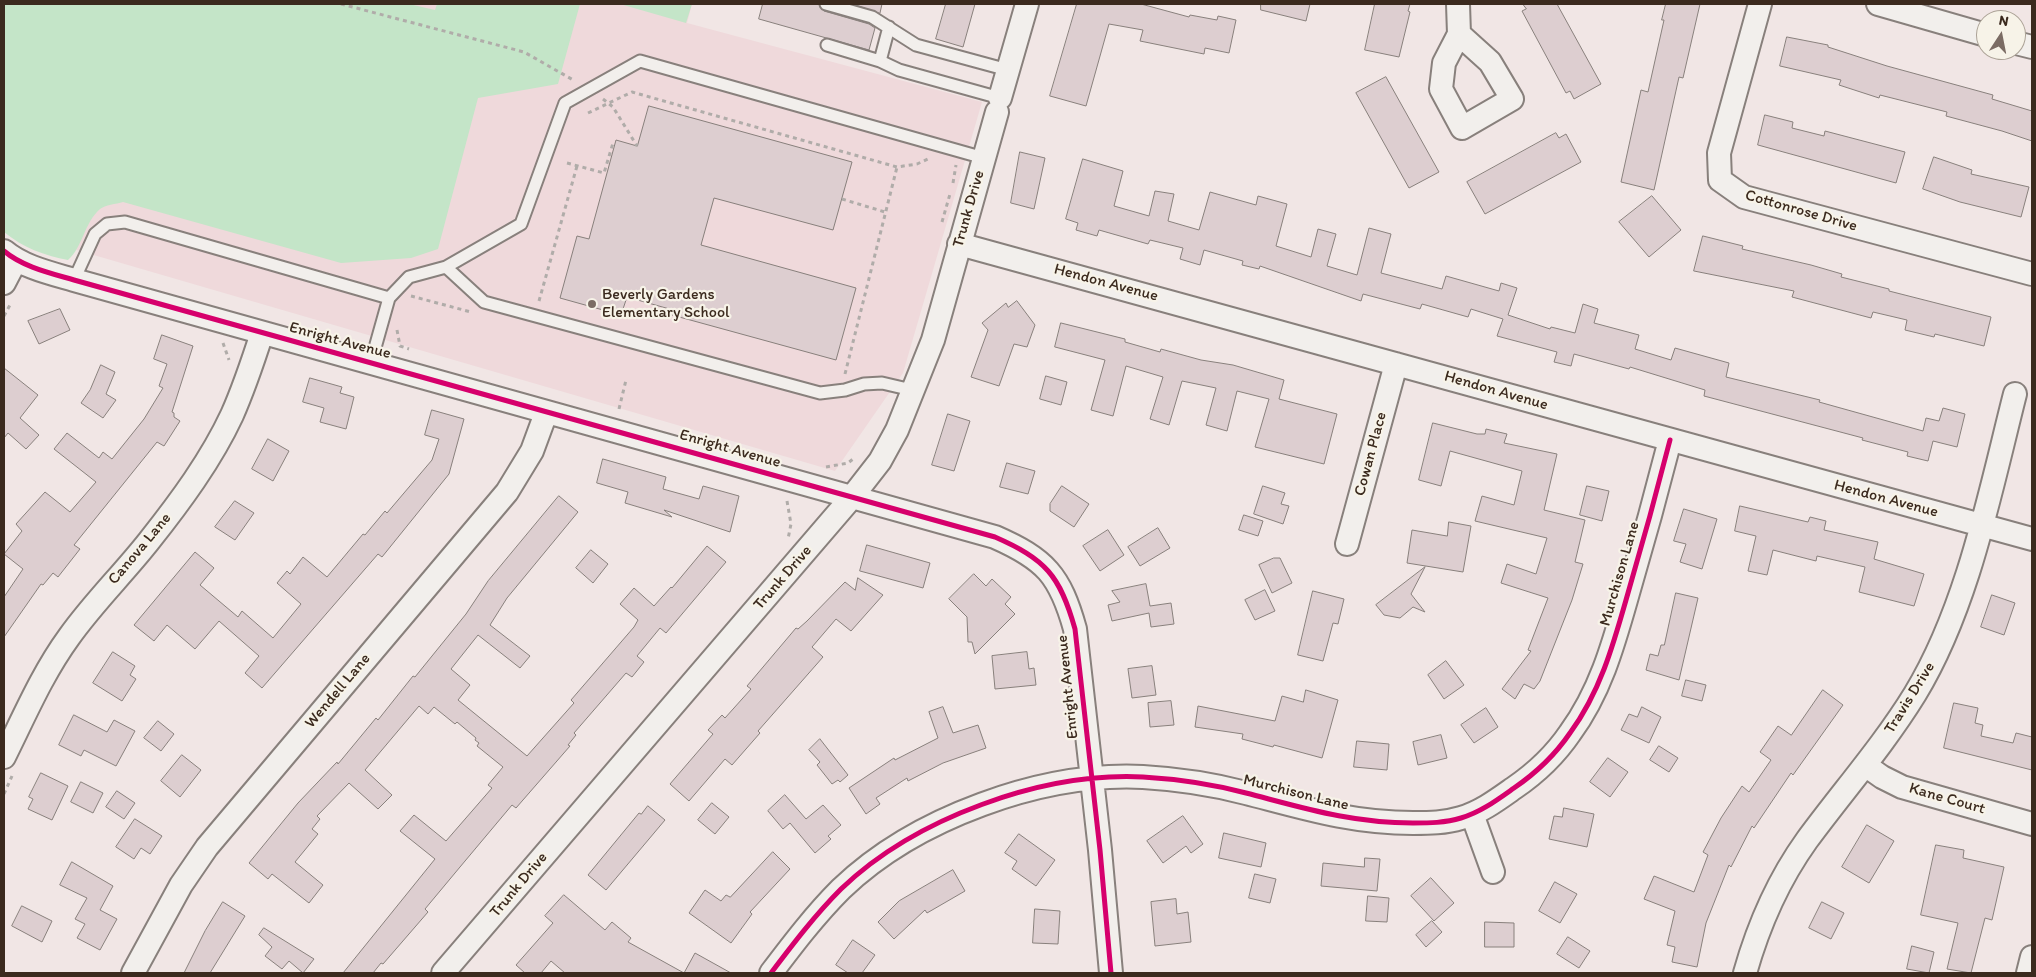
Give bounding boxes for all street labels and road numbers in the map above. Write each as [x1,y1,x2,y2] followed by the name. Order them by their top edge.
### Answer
[949,168,989,250] street label: Trunk Drive
[1743,186,1859,236] street label: Cottonrose Drive
[1052,260,1160,306] street label: Hendon Avenue
[287,318,393,364] street label: Enright Avenue
[1442,367,1550,415] street label: Hendon Avenue
[1351,410,1391,498] street label: Cowan Place
[677,425,783,473] street label: Enright Avenue
[1832,476,1940,522] street label: Hendon Avenue
[104,509,176,589] street label: Canova Lane
[1596,519,1644,629] street label: Murchison Lane
[750,542,816,614] street label: Trunk Drive
[1053,634,1083,740] street label: Enright Avenue
[301,650,375,732] street label: Wendell Lane
[1880,659,1940,737] street label: Travis Drive
[1241,771,1351,815] street label: Murchison Lane
[1907,779,1987,819] street label: Kane Court
[486,848,552,922] street label: Trunk Drive

